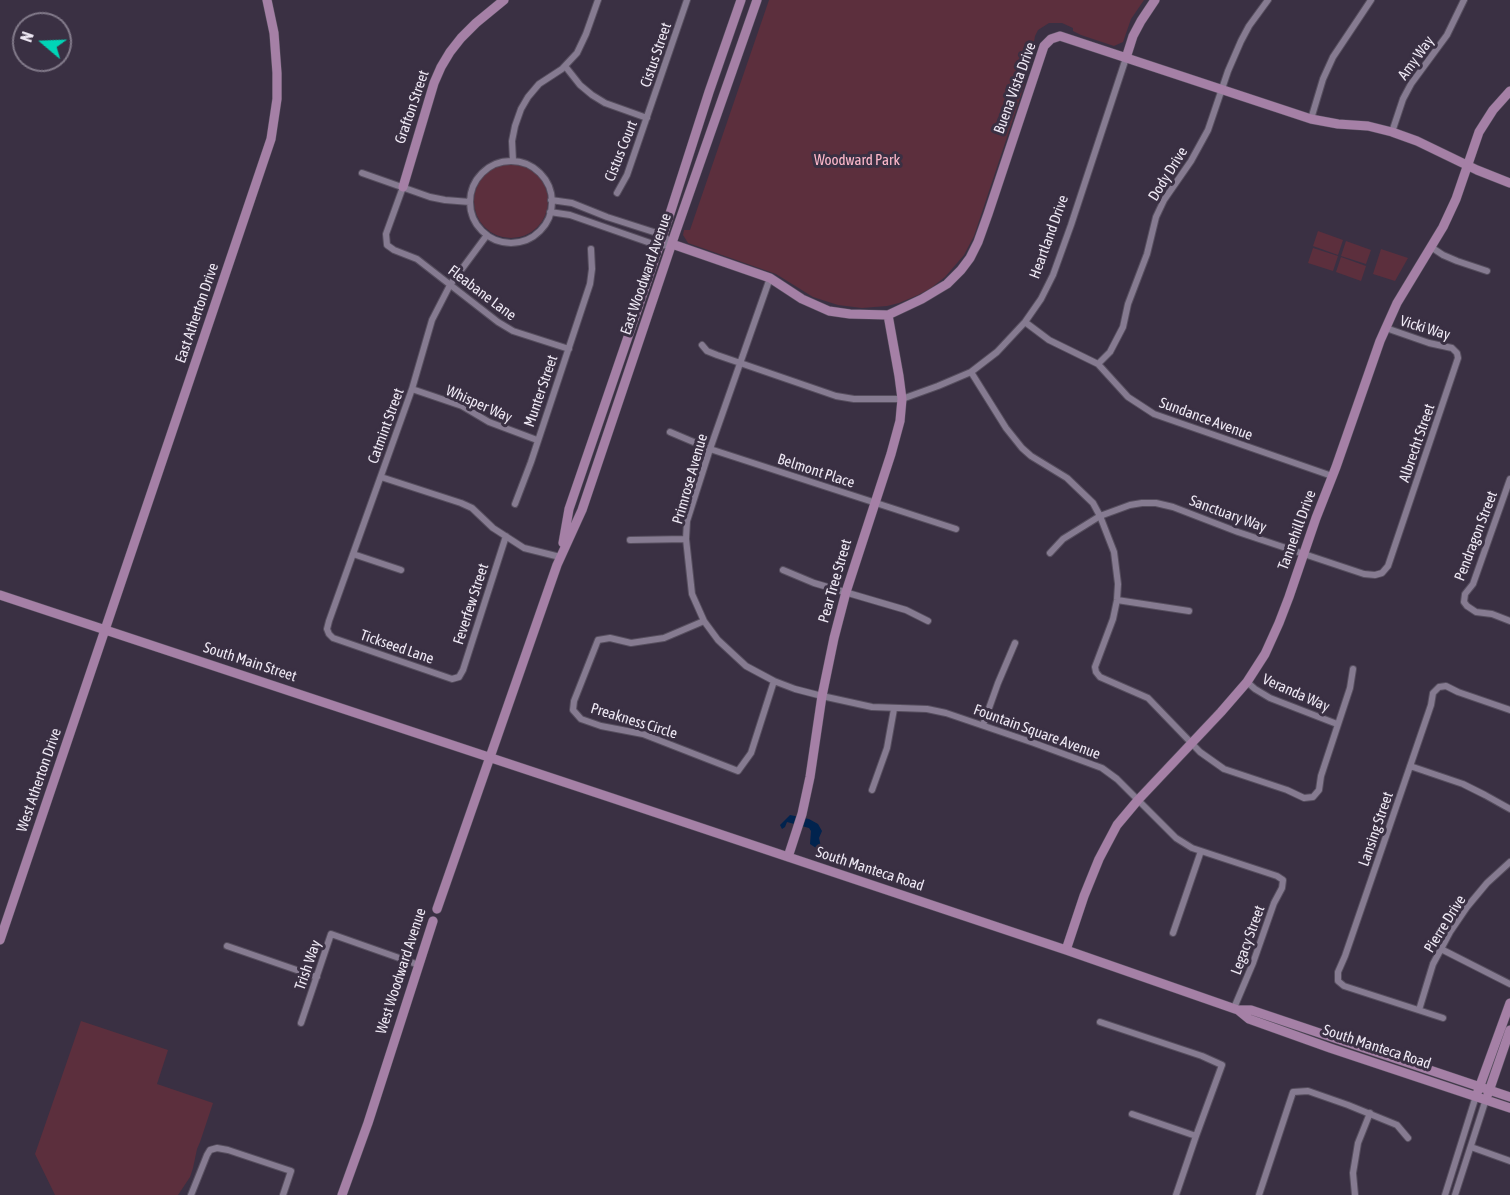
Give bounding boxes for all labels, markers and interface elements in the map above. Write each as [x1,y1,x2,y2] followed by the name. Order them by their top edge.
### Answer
[12,12,72,72] north arrow
[637,20,675,90] street label: Cistus Street
[17,29,37,44] text: N
[1394,32,1438,84] street label: Amy Way
[990,40,1040,136] street label: Buena Vista Drive
[391,68,433,146] street label: Grafton Street
[601,118,641,184] street label: Cistus Court
[1144,144,1192,204] street label: Dody Drive
[814,151,900,169] park label: Woodward Park
[1026,193,1072,281] street label: Heartland Drive
[617,211,675,337] street label: East Woodward Avenue
[171,261,223,365] street label: East Atherton Drive
[444,262,520,324] street label: Fleabane Lane
[1398,312,1452,344] street label: Vicki Way
[520,353,562,429] street label: Munter Street
[443,381,515,427] street label: Whisper Way
[364,386,408,466] street label: Catmint Street
[1157,394,1255,444] street label: Sundance Avenue
[1395,401,1439,485] street label: Albrecht Street
[669,432,711,526] street label: Primrose Avenue
[775,450,857,492] street label: Belmont Place
[1274,488,1320,572] street label: Tannehill Drive
[1451,488,1501,584] street label: Pendragon Street
[1187,492,1269,536] street label: Sanctuary Way
[814,537,856,625] street label: Pear Tree Street
[449,561,493,647] street label: Feverfew Street
[358,626,436,668] street label: Tickseed Lane
[201,638,299,686] street label: South Main Street
[1260,670,1332,716] street label: Veranda Way
[588,699,680,743] street label: Preakness Circle
[971,701,1103,763] street label: Fountain Square Avenue
[13,726,65,834] street label: West Atherton Drive
[1355,789,1397,869] street label: Lansing Street
[814,843,926,895] street label: South Manteca Road
[1420,892,1470,956] street label: Pierre Drive
[1227,903,1269,977] street label: Legacy Street
[372,906,430,1036] street label: West Woodward Avenue
[291,938,325,992] street label: Trish Way
[1321,1021,1433,1073] street label: South Manteca Road

